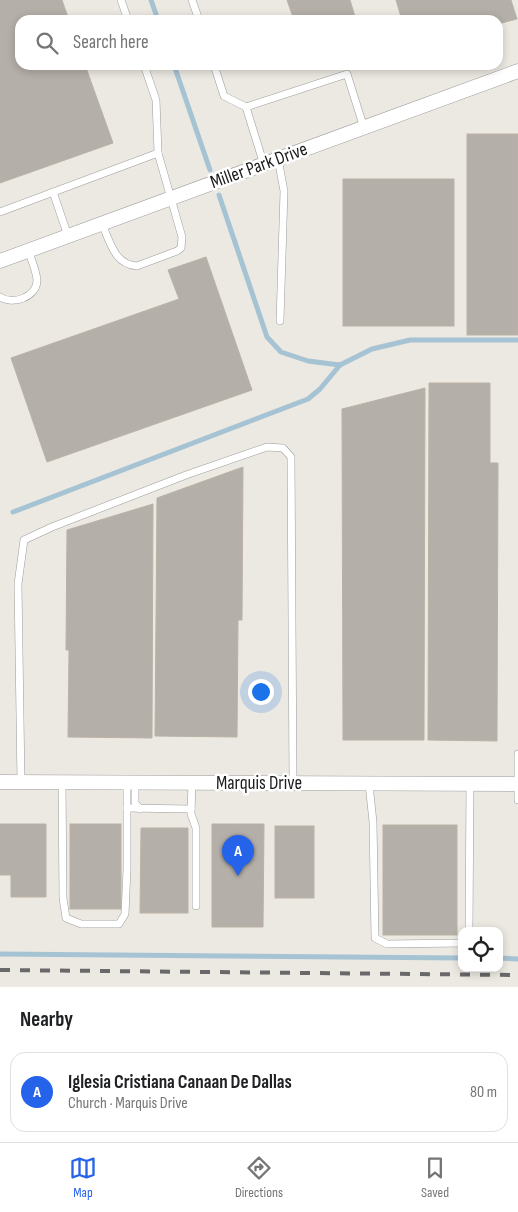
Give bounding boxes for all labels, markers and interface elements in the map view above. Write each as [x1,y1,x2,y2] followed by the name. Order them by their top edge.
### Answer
[15,15,503,70] search box
[33,29,61,57] icon: search
[73,31,149,54] text: Search here
[207,138,311,194] street label: Miller Park Drive
[248,679,274,705] your location
[216,772,302,795] street label: Marquis Drive
[222,835,254,876] pin: A
[458,927,503,972] map controls
[458,927,503,972] button: locate
[20,1007,73,1032] text: Nearby
[68,1071,292,1094] text: Iglesia Cristiana Canaan De Dallas
[33,1083,41,1102] text: A
[470,1083,497,1102] text: 80 m
[68,1094,188,1113] text: Church · Marquis Drive
[69,1154,97,1201] tab: Map
[235,1154,283,1201] tab: Directions
[421,1154,449,1201] tab: Saved

